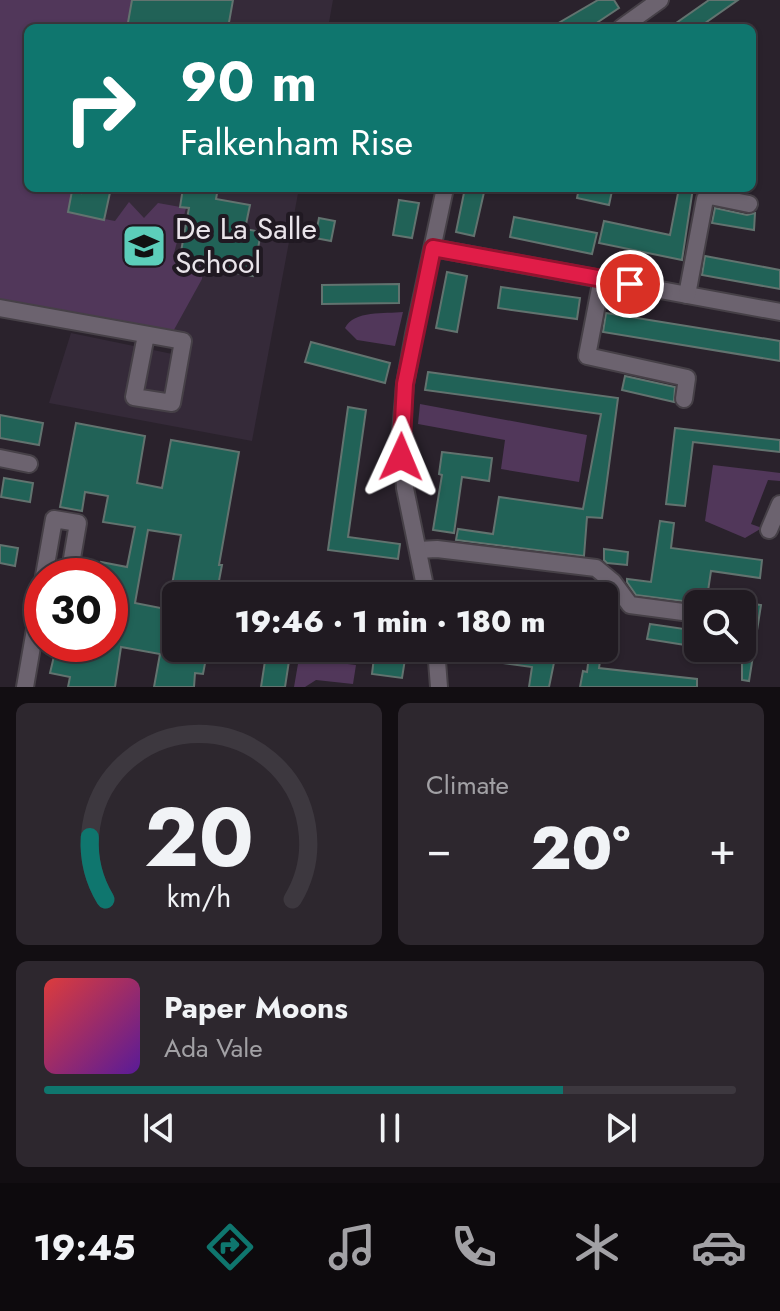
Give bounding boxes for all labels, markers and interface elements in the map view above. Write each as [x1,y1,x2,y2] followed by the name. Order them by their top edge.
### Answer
[180,41,317,122] text: 90 m
[48,56,152,160] icon: right
[180,116,413,168] text: Falkenham Rise
[175,207,317,284] place label: De La Salle School
[120,222,168,270] school or university icon: De La Salle School
[596,250,664,318] pin
[608,262,652,306] icon: arrive
[359,415,443,499] position arrow
[24,558,128,662] speed limit sign: 30
[684,590,756,662] map controls
[684,590,756,662] button: search
[235,600,545,643] text: 19:46 · 1 min · 180 m
[426,766,509,804] text: Climate
[144,777,254,897] text: 20
[531,805,630,892] text: 20°
[426,817,452,881] text: −
[709,817,736,881] text: +
[167,876,231,918] text: km/h
[164,986,348,1029] text: Paper Moons
[164,1029,263,1067] text: Ada Vale
[137,1106,181,1150] icon: previous
[368,1106,412,1150] icon: pause
[599,1106,643,1150] icon: next
[202,1219,258,1275] icon: directions
[324,1219,380,1275] icon: music
[446,1219,502,1275] icon: phone
[569,1219,625,1275] icon: climate
[691,1219,747,1275] icon: car
[33,1221,135,1273] text: 19:45

